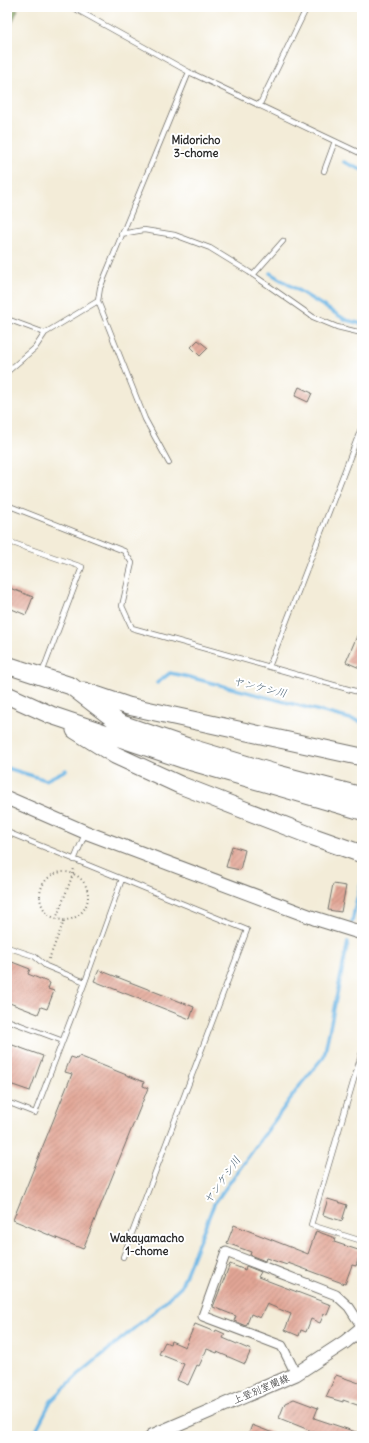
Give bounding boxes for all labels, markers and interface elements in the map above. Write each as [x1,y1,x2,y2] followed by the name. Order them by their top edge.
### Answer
[171,133,221,160] district label: Midoricho 3-chome
[232,674,288,700] water label: ヤンケシ川
[200,1153,244,1207] water label: ヤンケシ川
[110,1231,184,1258] district label: Wakayamacho 1-chome
[231,1371,291,1407] street label: 上登別室蘭線

